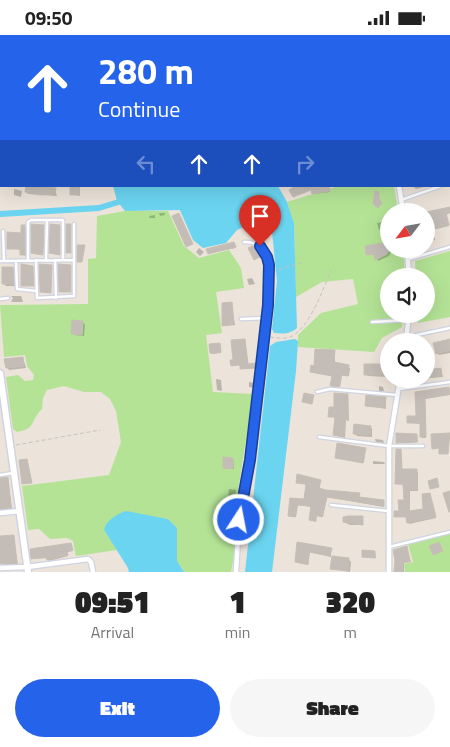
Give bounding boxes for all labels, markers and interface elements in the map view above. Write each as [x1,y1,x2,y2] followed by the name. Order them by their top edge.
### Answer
[25,3,72,32] text: 09:50
[98,44,194,98] text: 280 m
[15,55,80,120] icon: ahead
[98,92,180,126] text: Continue
[132,150,160,178] icon: left
[185,150,213,178] icon: ahead
[238,150,266,178] icon: ahead
[291,150,319,178] icon: right
[239,195,281,246] pin
[246,202,274,230] icon: arrive
[380,203,435,257] north arrow
[380,203,435,388] map controls
[380,268,435,323] button: sound
[380,333,435,388] button: search
[212,493,264,545] position arrow
[75,579,150,625] text: 09:51
[229,579,246,625] text: 1
[325,579,375,625] text: 320
[91,620,134,644] text: Arrival
[225,620,250,644] text: min
[343,620,357,644] text: m
[15,679,220,737] button: Exit
[230,679,435,737] button: Share

